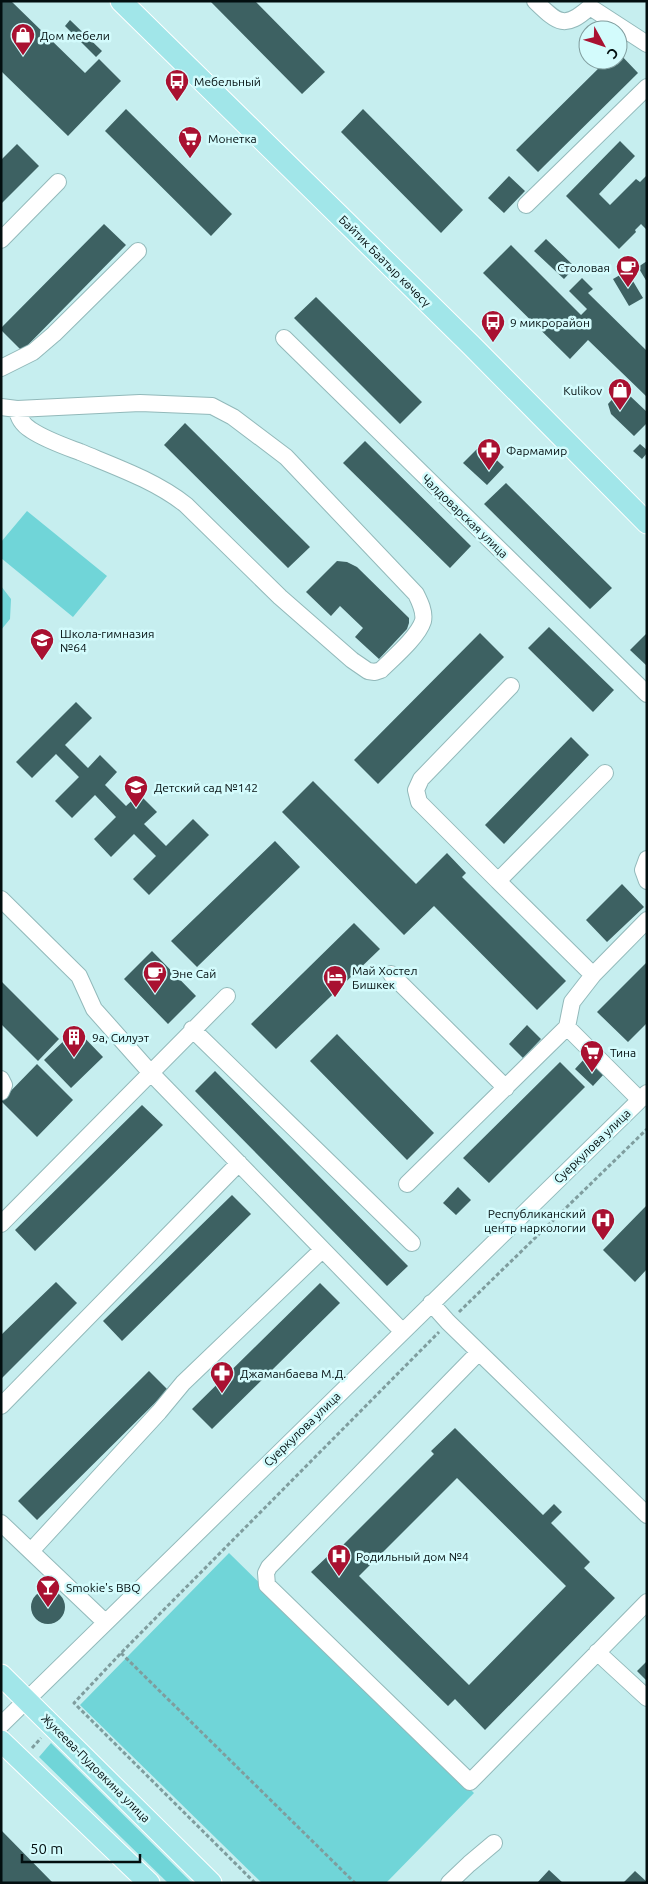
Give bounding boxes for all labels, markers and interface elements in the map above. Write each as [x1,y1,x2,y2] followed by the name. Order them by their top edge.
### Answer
[578,20,628,70] north arrow
[10,22,36,56] shop icon: Дом мебели
[40,29,110,42] place label: Дом мебели
[604,45,622,62] text: С
[164,68,190,102] bus stop icon: Мебельный
[194,75,261,88] place label: Мебельный
[177,125,203,159] supermarket icon: Монетка
[208,132,257,145] place label: Монетка
[337,213,433,309] street label: Байтик Баатыр көчөсү
[615,254,641,288] cafe icon: Столовая
[557,261,610,274] place label: Столовая
[480,309,506,343] bus stop icon: 9 микрорайон
[510,316,590,329] place label: 9 микрорайон
[607,377,633,411] shop icon: Kulikov
[563,384,602,397] place label: Kulikov
[476,437,502,471] pharmacy icon: Фармамир
[506,444,567,457] place label: Фармамир
[419,472,511,560] street label: Чалдоварская улица
[29,627,55,661] school or university icon: Школа-гимназия №64
[60,627,154,654] place label: Школа-гимназия №64
[123,774,149,808] school or university icon: Детский сад №142
[154,781,258,794] place label: Детский сад №142
[142,960,168,994] cafe icon: Эне Сай
[322,964,348,998] hotel icon: Май Хостел Бишкек
[352,964,417,991] place label: Май Хостел Бишкек
[172,967,216,980] place label: Эне Сай
[61,1024,87,1058] building icon: 9а, Силуэт
[92,1031,150,1044] place label: 9а, Силуэт
[579,1039,605,1073] supermarket icon: Тина
[610,1046,636,1059] place label: Тина
[551,1106,633,1186] street label: Суеркулова улица
[484,1207,586,1234] place label: Республиканский центр наркологии
[590,1207,616,1241] hospital icon: Республиканский центр наркологии
[209,1360,235,1394] pharmacy icon: Джаманбаева М.Д.
[240,1367,346,1380] place label: Джаманбаева М.Д.
[261,1389,343,1469] street label: Суеркулова улица
[326,1543,352,1577] hospital icon: Родильный дом №4
[356,1550,469,1563] place label: Родильный дом №4
[35,1574,61,1608] bar icon: Smokie's BBQ
[66,1581,141,1594] place label: Smokie's BBQ
[39,1711,153,1825] street label: Жукеева-Пудовкина улица
[22,1832,140,1864] scale bar
[30,1840,63,1857] text: 50 m

